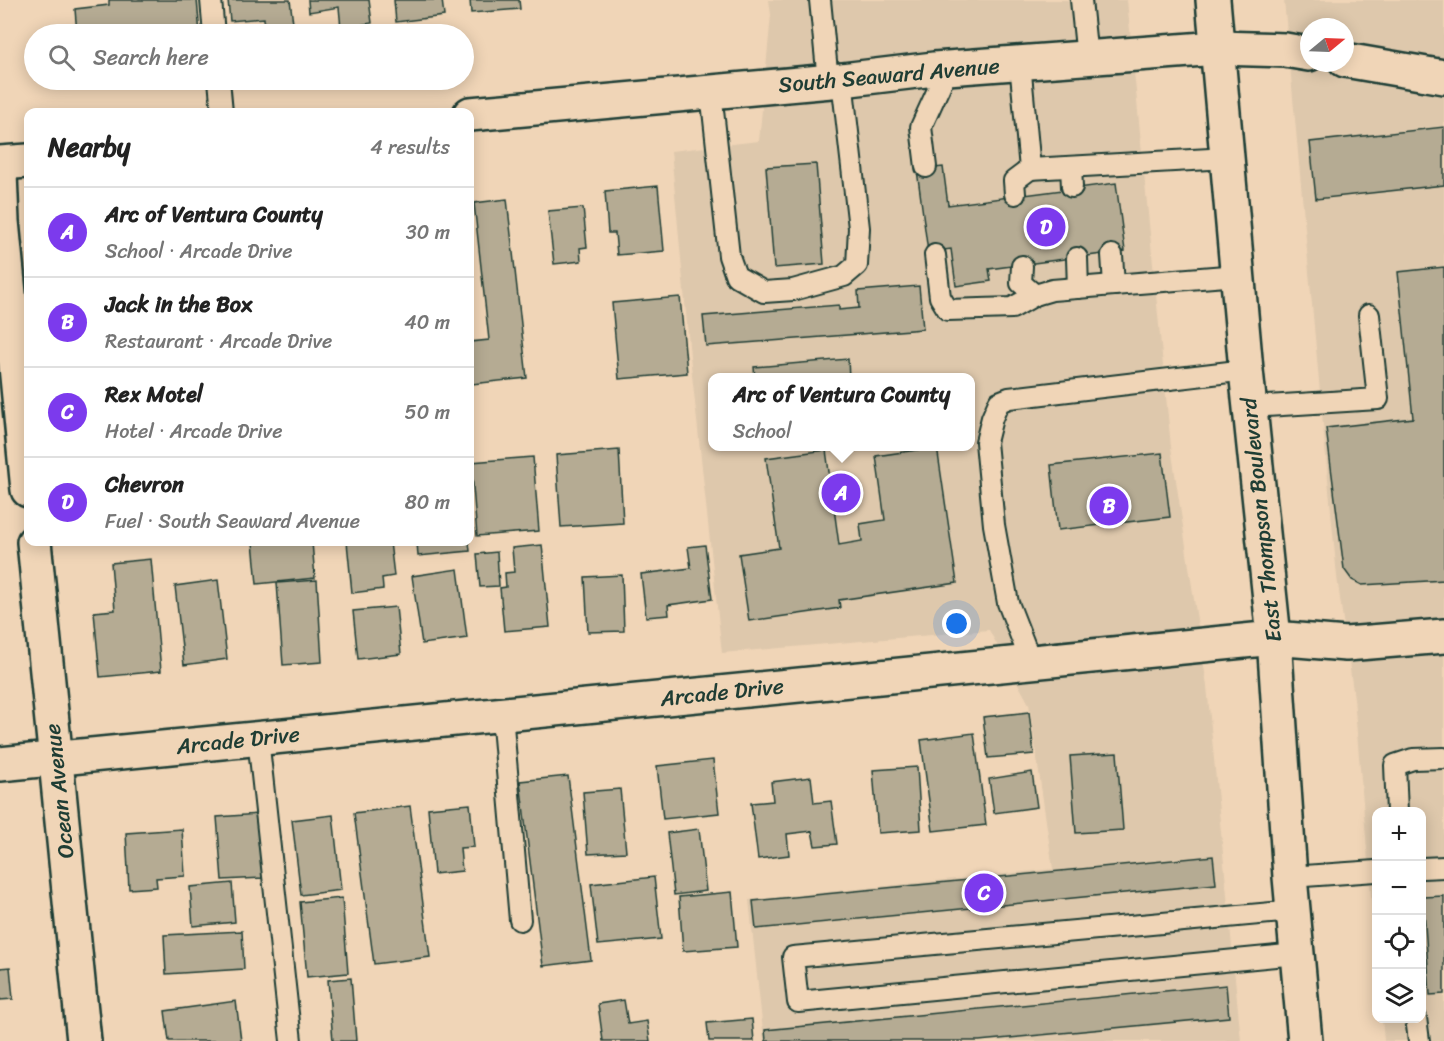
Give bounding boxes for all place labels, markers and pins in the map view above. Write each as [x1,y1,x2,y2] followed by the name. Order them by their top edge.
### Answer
[1026,204,1066,250] pin: D
[822,470,860,516] pin: A
[1090,484,1128,528] pin: B
[964,870,1004,916] pin: C

